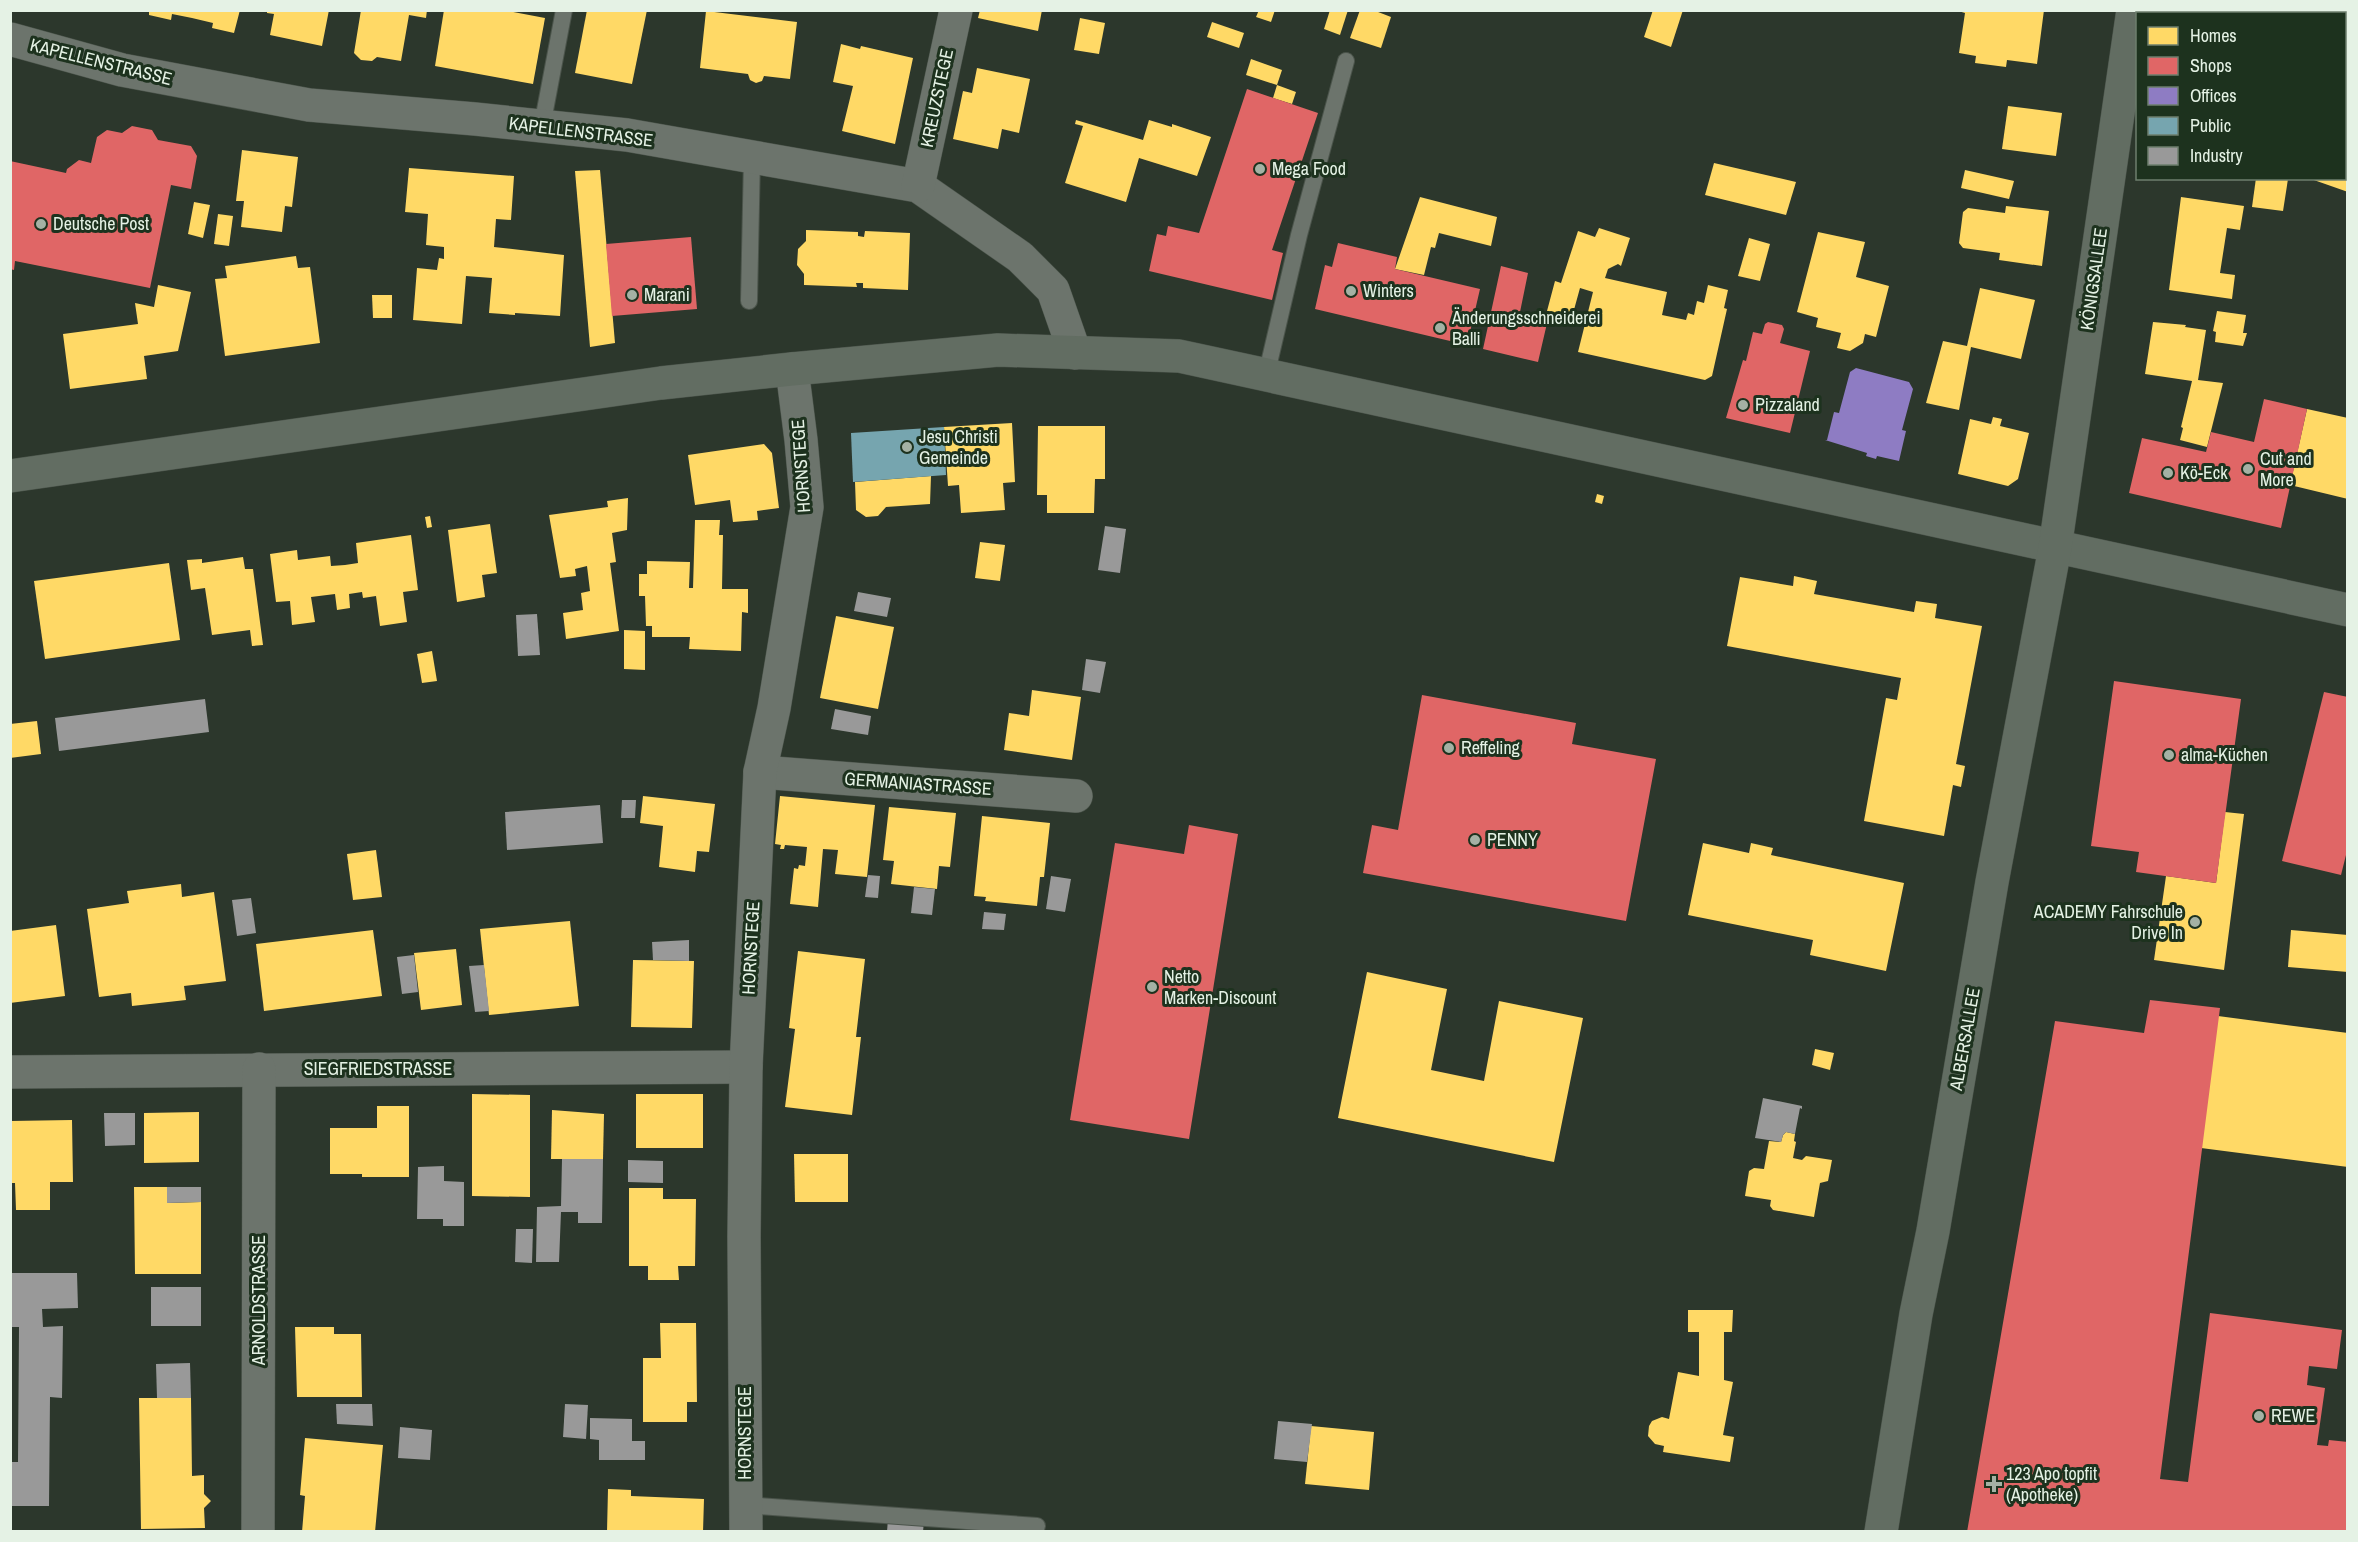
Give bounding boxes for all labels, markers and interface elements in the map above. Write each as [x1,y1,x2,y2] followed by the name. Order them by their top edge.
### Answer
[2136,12,2346,180] legend
[2190,23,2237,48] text: Homes
[28,32,175,91] street label: KAPELLENSTRASSE
[914,46,959,149] street label: KREUZSTEGE
[2190,53,2232,78] text: Shops
[2190,83,2237,108] text: Offices
[507,110,655,153] street label: KAPELLENSTRASSE
[2190,113,2231,138] text: Public
[2190,143,2243,168] text: Industry
[1272,156,1346,181] place label: Mega Food
[1253,162,1267,176] marker: Mega Food
[53,211,149,236] place label: Deutsche Post
[34,217,48,231] marker: Deutsche Post
[2074,226,2113,332] street label: KÖNIGSALLEE
[1363,278,1414,303] place label: Winters
[644,282,690,307] place label: Marani
[1344,284,1358,298] marker: Winters
[625,288,639,302] marker: Marani
[1451,305,1601,351] place label: Änderungsschneiderei Balli
[1433,321,1447,335] marker: Änderungsschneiderei Balli
[1755,392,1820,417] place label: Pizzaland
[1736,398,1750,412] marker: Pizzaland
[785,419,816,514] street label: HORNSTEGE
[919,424,998,470] place label: Jesu Christi Gemeinde
[900,440,914,454] marker: Jesu Christi Gemeinde
[2260,446,2312,492] place label: Cut and More
[2180,460,2228,485] place label: Kö-Eck
[2241,462,2255,476] marker: Cut and More
[2161,466,2175,480] marker: Kö-Eck
[1461,735,1521,760] place label: Reffeling
[1442,741,1456,755] marker: Reffeling
[2181,742,2268,767] place label: alma-Küchen
[2162,748,2176,762] marker: alma-Küchen
[844,766,993,801] street label: GERMANIASTRASSE
[1487,827,1538,852] place label: PENNY
[1468,833,1482,847] marker: PENNY
[2033,899,2183,945] place label: ACADEMY Fahrschule Drive In
[736,901,765,995] street label: HORNSTEGE
[2188,915,2202,929] marker: ACADEMY Fahrschule Drive In
[1164,964,1276,1010] place label: Netto Marken-Discount
[1145,980,1159,994] marker: Netto Marken-Discount
[1943,985,1986,1093] street label: ALBERSALLEE
[304,1056,452,1081] street label: SIEGFRIEDSTRASSE
[246,1235,271,1366] street label: ARNOLDSTRASSE
[732,1386,757,1480] street label: HORNSTEGE
[2271,1403,2315,1428] place label: REWE
[2252,1409,2266,1423] marker: REWE
[2006,1461,2097,1507] place label: 123 Apo topfit (Apotheke)
[1987,1477,2001,1491] marker: 123 Apo topfit (Apotheke)

